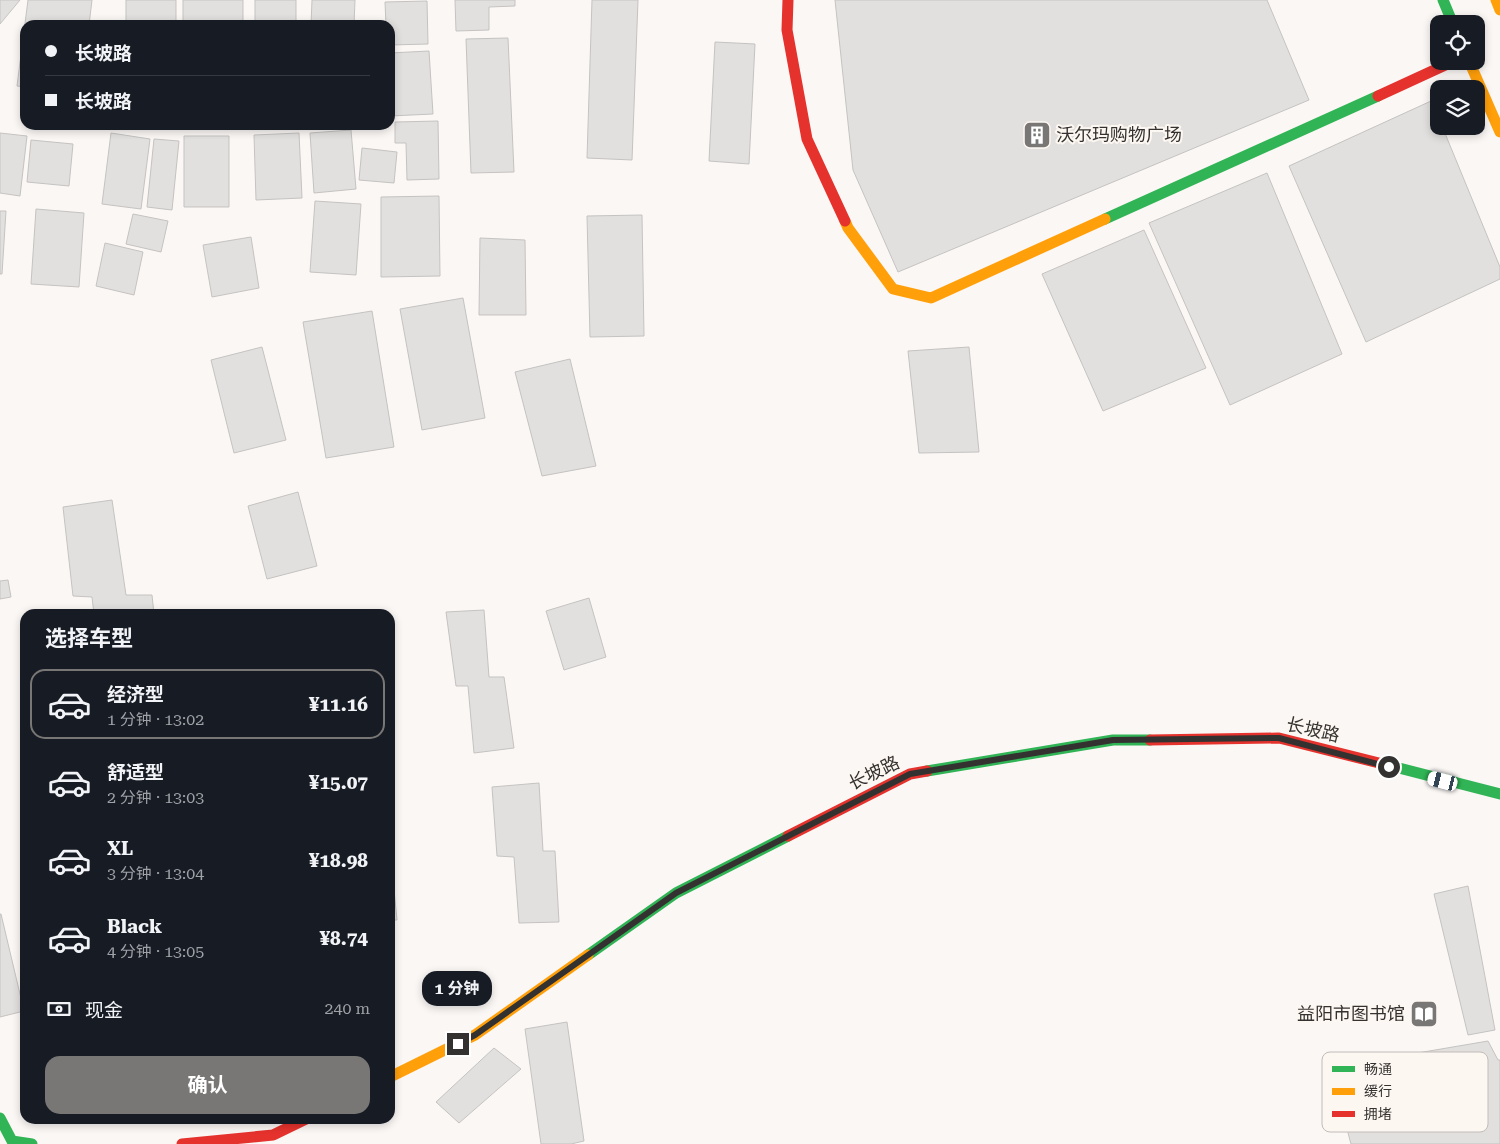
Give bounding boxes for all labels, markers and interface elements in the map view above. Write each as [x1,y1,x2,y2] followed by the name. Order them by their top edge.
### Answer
[1430,15,1485,135] map controls
[1430,15,1485,70] button: locate
[75,42,132,65] text: 长坡路
[1430,80,1485,135] button: layers
[75,90,132,113] text: 长坡路
[1022,120,1052,150] building icon: 沃尔玛购物广场
[1056,124,1182,145] place label: 沃尔玛购物广场
[45,626,133,651] text: 选择车型
[47,682,92,727] icon: car
[107,683,164,706] text: 经济型
[309,693,368,716] text: ¥11.16
[107,710,204,729] text: 1 分钟 · 13:02
[1284,713,1342,746] street label: 长坡路
[845,751,903,794] street label: 长坡路
[1378,756,1400,778] route start
[47,760,92,805] icon: car
[107,761,164,784] text: 舒适型
[1426,770,1459,792] car
[309,771,368,794] text: ¥15.07
[107,788,204,807] text: 2 分钟 · 13:03
[107,837,133,860] text: XL
[47,838,92,883] icon: car
[309,849,368,872] text: ¥18.98
[107,864,204,883] text: 3 分钟 · 13:04
[107,915,162,938] text: Black
[47,916,92,961] icon: car
[319,927,368,950] text: ¥8.74
[107,942,204,961] text: 4 分钟 · 13:05
[423,972,493,1006] callout: 1 分钟
[434,979,480,998] text: 1 分钟
[45,995,73,1023] icon: cash
[85,999,123,1022] text: 现金
[324,999,370,1018] text: 240 m
[1409,999,1439,1029] library icon: 益阳市图书馆
[1297,1003,1405,1024] place label: 益阳市图书馆
[447,1033,469,1055] route end
[1322,1052,1488,1132] legend
[45,1056,370,1114] button: 确认
[1364,1061,1392,1077] text: 畅通
[1364,1083,1392,1099] text: 缓行
[1364,1106,1392,1122] text: 拥堵

